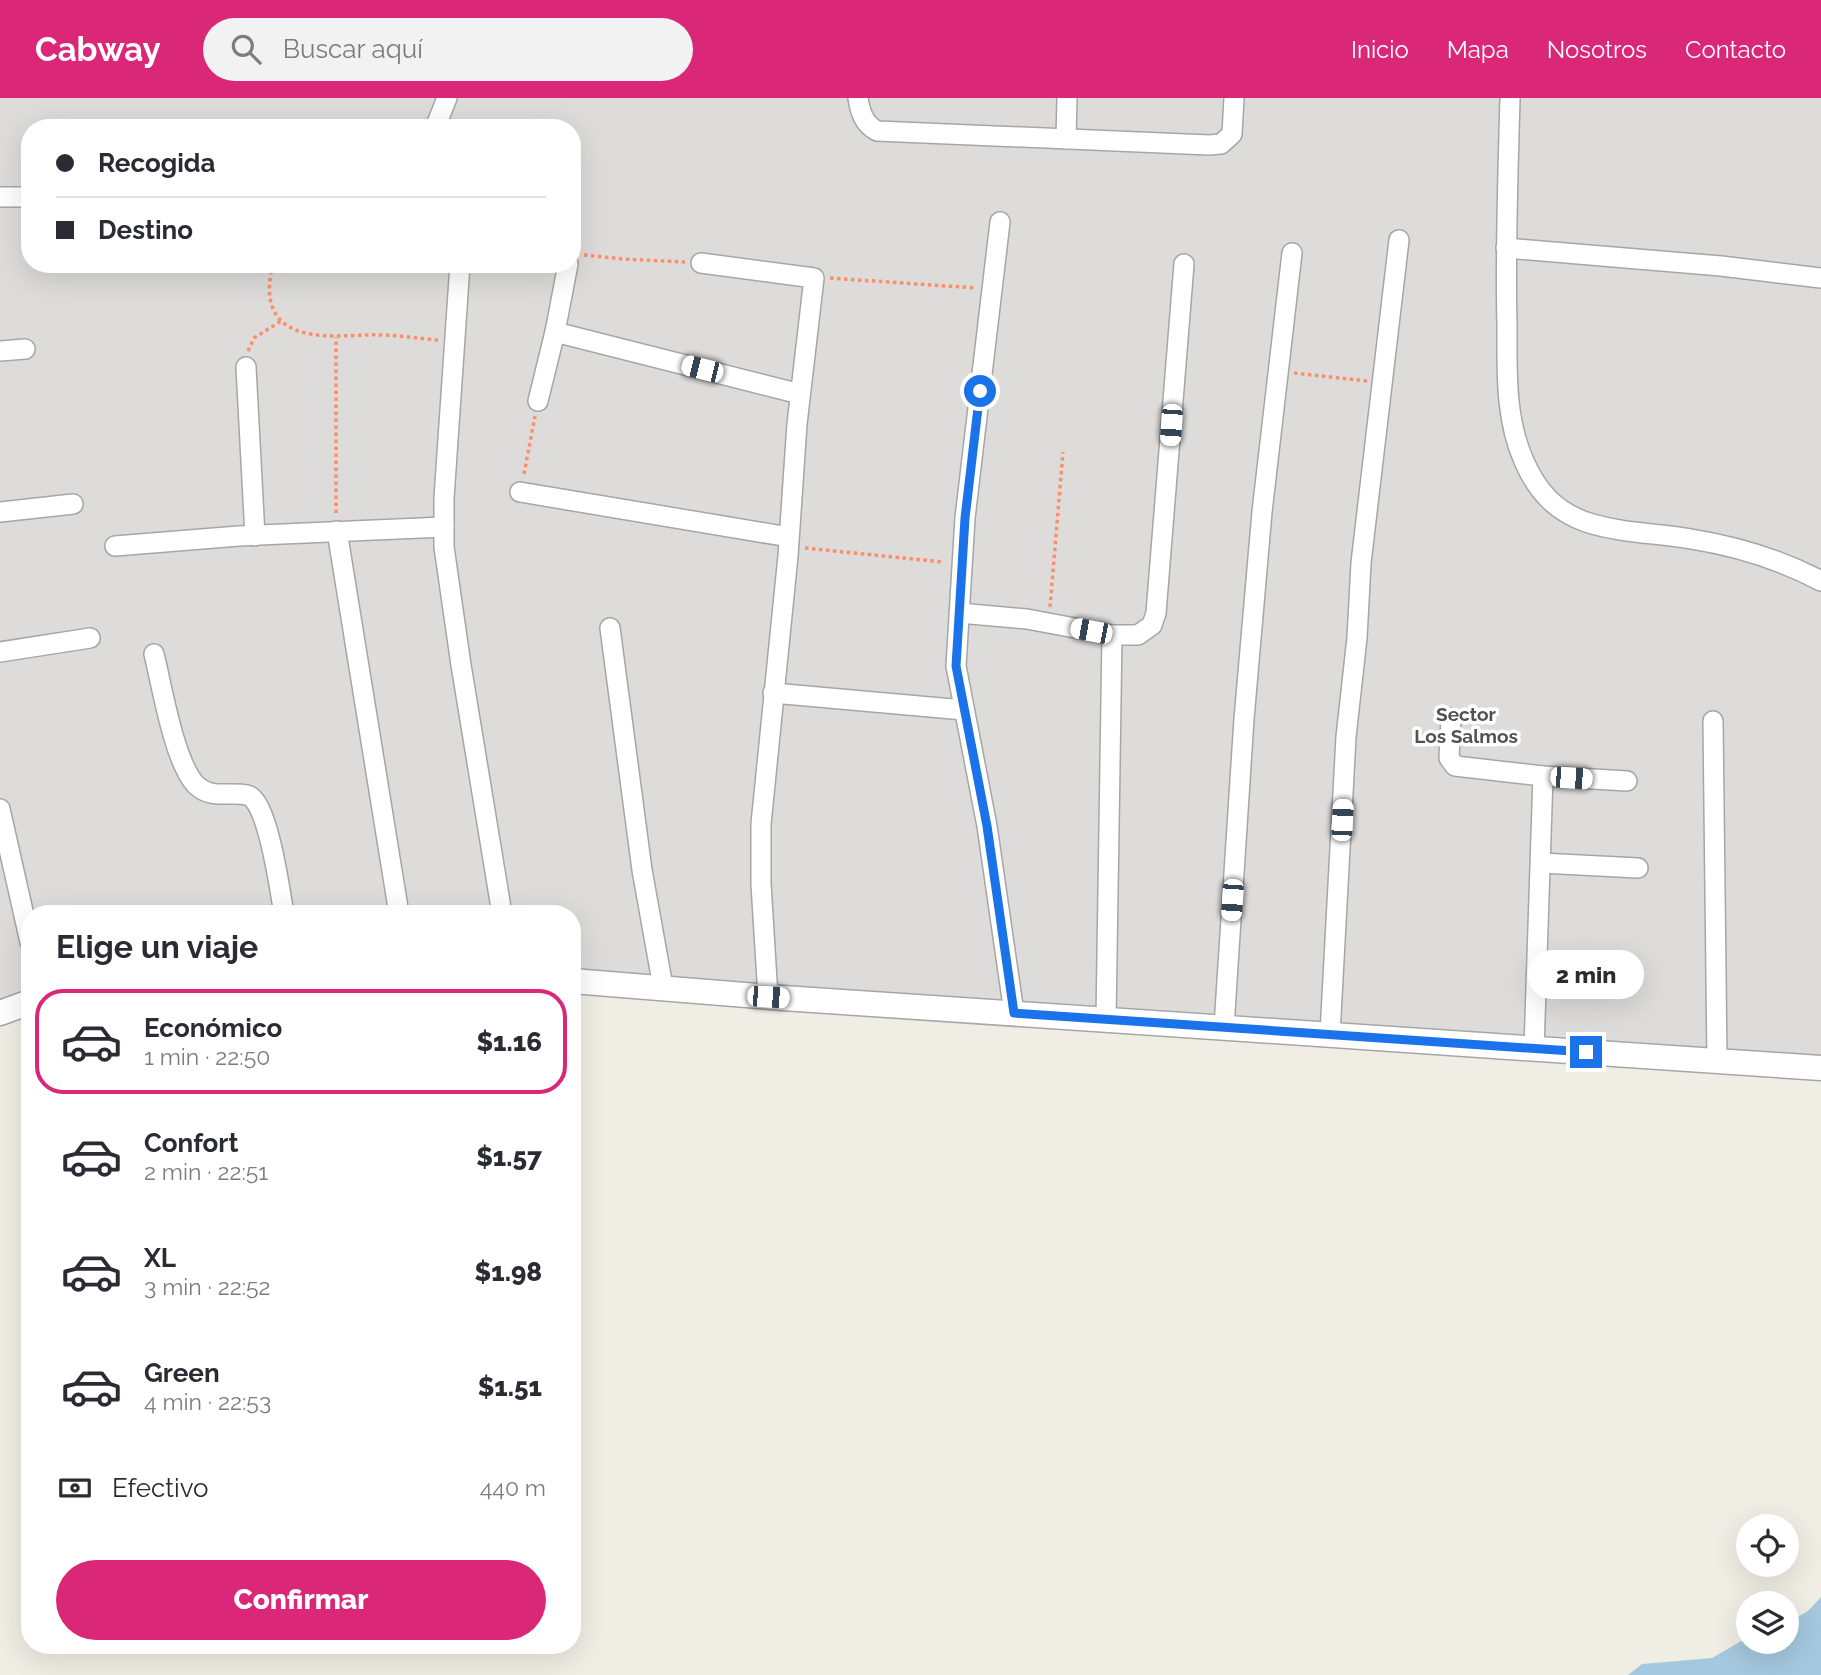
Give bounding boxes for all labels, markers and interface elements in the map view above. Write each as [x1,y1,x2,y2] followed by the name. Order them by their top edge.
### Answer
[203,18,693,81] search box
[35,30,161,69] text: Cabway
[227,30,265,68] icon: search
[283,34,423,64] text: Buscar aquí
[1351,35,1409,64] text: Inicio
[1447,35,1509,64] text: Mapa
[1547,35,1647,64] text: Nosotros
[1685,35,1786,64] text: Contacto
[98,148,216,178] text: Recogida
[98,215,193,245] text: Destino
[680,354,725,384] car
[964,375,996,407] route start
[1160,403,1183,447] car
[1069,617,1114,645] car
[1414,703,1518,747] district label: Sector Los Salmos
[1550,766,1593,790] car
[1331,798,1354,842] car
[1221,878,1244,922] car
[56,928,258,965] text: Elige un viaje
[1528,950,1644,1000] callout: 2 min
[1556,961,1616,988] text: 2 min
[747,985,790,1009] car
[60,1010,123,1073] icon: car
[144,1013,282,1043] text: Económico
[476,1027,542,1057] text: $1.16
[1570,1036,1602,1068] route end
[144,1043,270,1070] text: 1 min · 22:50
[60,1125,123,1188] icon: car
[144,1128,238,1158] text: Confort
[476,1142,542,1172] text: $1.57
[144,1158,268,1185] text: 2 min · 22:51
[60,1240,123,1303] icon: car
[144,1243,176,1273] text: XL
[475,1257,542,1287] text: $1.98
[144,1273,271,1300] text: 3 min · 22:52
[60,1355,123,1418] icon: car
[144,1358,220,1388] text: Green
[478,1372,542,1402] text: $1.51
[144,1388,271,1415] text: 4 min · 22:53
[56,1469,94,1507] icon: cash
[112,1473,209,1503] text: Efectivo
[480,1474,546,1501] text: 440 m
[1736,1514,1799,1654] map controls
[1736,1514,1799,1577] button: locate
[56,1560,546,1640] button: Confirmar
[1736,1591,1799,1654] button: layers

